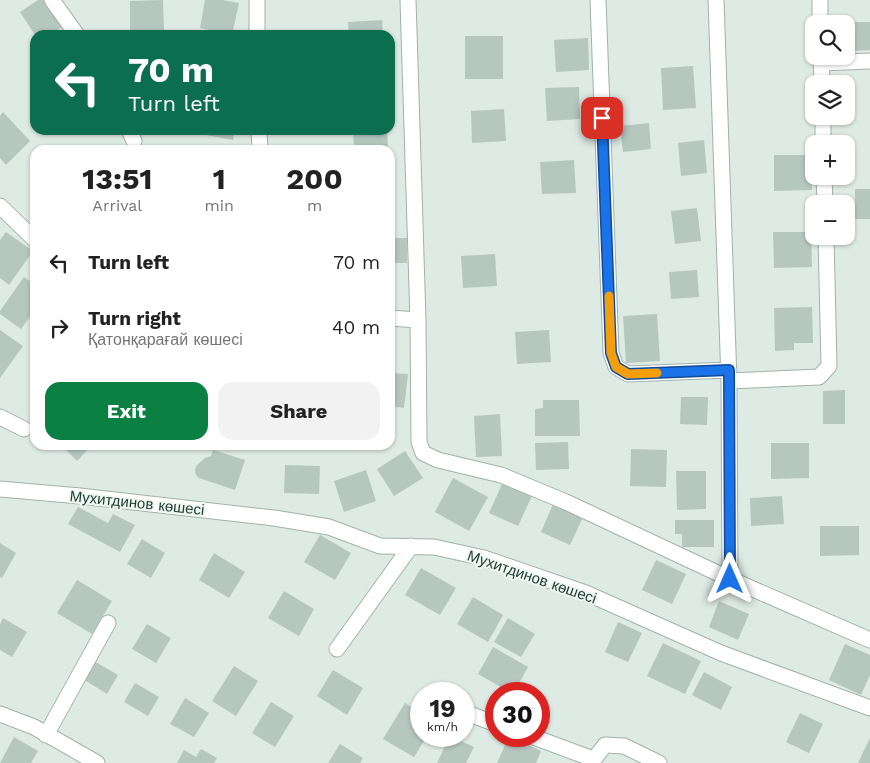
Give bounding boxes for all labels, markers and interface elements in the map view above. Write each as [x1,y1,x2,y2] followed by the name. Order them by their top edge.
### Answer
[805,15,855,245] map controls
[805,15,855,65] button: search
[128,49,214,91] text: 70 m
[45,50,110,115] icon: left
[805,75,855,125] button: layers
[128,91,220,116] text: Turn left
[581,97,623,139] pin
[588,104,616,132] icon: arrive
[805,135,855,185] button: +
[82,161,152,196] text: 13:51
[213,161,226,196] text: 1
[286,161,343,196] text: 200
[805,195,855,245] button: −
[92,196,142,215] text: Arrival
[205,196,234,215] text: min
[307,196,322,215] text: m
[45,249,73,277] icon: left
[88,251,169,274] text: Turn left
[333,251,380,274] text: 70 m
[88,307,181,330] text: Turn right
[45,314,73,342] icon: right
[332,316,380,339] text: 40 m
[88,330,243,349] text: Қатонқарағай көшесі
[45,382,208,440] button: Exit
[218,382,380,440] button: Share
[69,487,205,519] street label: Мухитдинов көшесі
[465,546,599,608] street label: Мухитдинов көшесі
[703,552,755,604] position arrow
[485,682,550,747] speed limit sign: 30
[429,694,456,723] text: 19
[427,720,458,734] text: km/h

